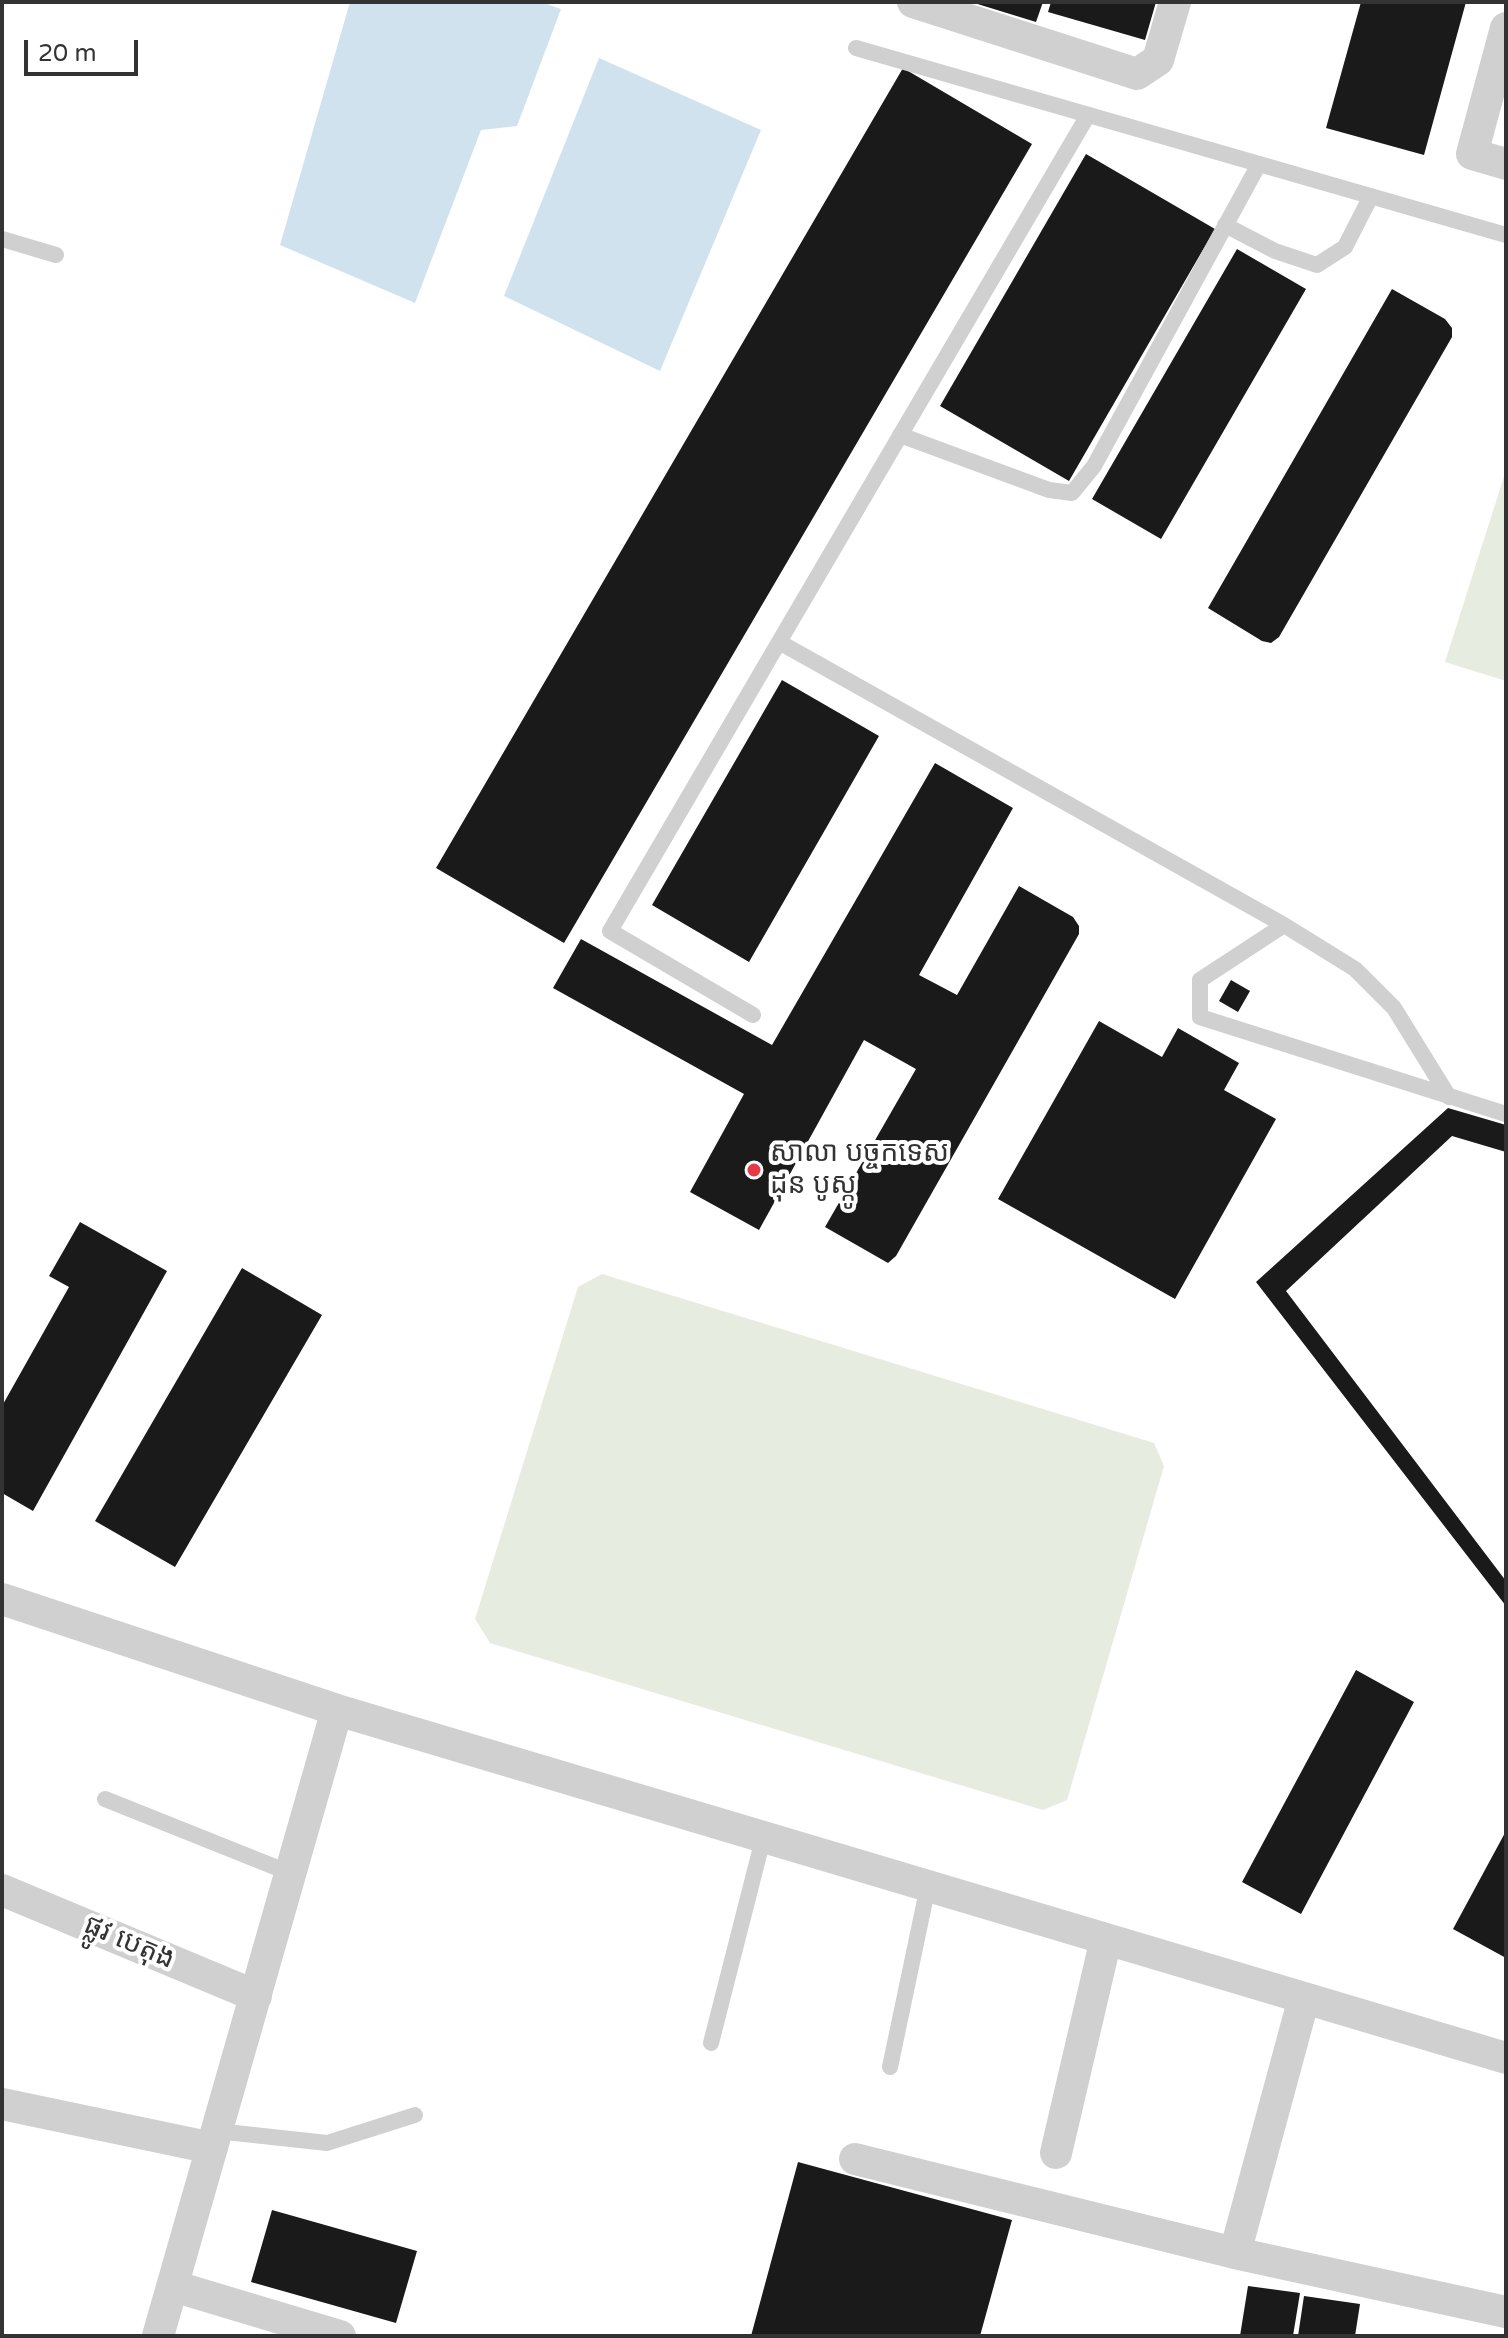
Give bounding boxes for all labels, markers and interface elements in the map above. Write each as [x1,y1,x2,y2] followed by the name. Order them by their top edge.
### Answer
[28,24,142,74] scale bar
[38,39,96,68] text: 20 m
[770,1137,949,1203] place label: សាលា បច្ចកទេស ដុន បូស្កូ
[745,1161,763,1179] marker: សាលា បច្ចកទេស ដុន បូស្កូ
[78,1909,180,1977] street label: ផ្លូវ បេតុង

